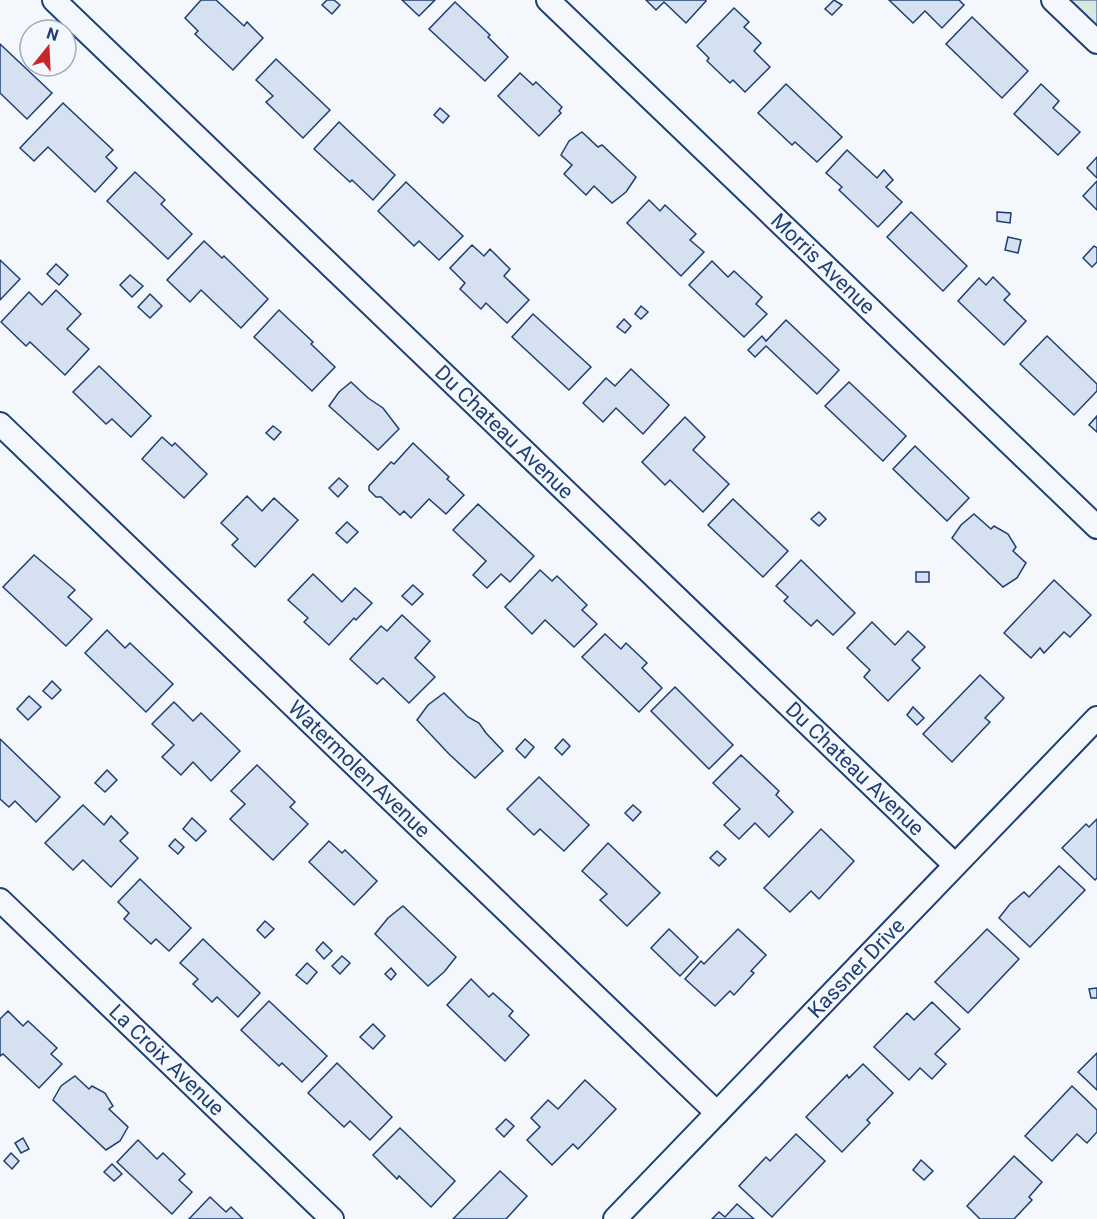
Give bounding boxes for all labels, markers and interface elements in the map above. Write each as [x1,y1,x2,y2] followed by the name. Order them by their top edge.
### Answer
[18,18,78,78] north arrow
[44,23,61,45] text: N
[766,209,880,319] street label: Morris Avenue
[430,360,578,504] street label: Du Chateau Avenue
[283,696,435,843] street label: Watermolen Avenue
[781,697,929,840] street label: Du Chateau Avenue
[803,914,910,1023] street label: Kassner Drive
[104,999,229,1121] street label: La Croix Avenue

